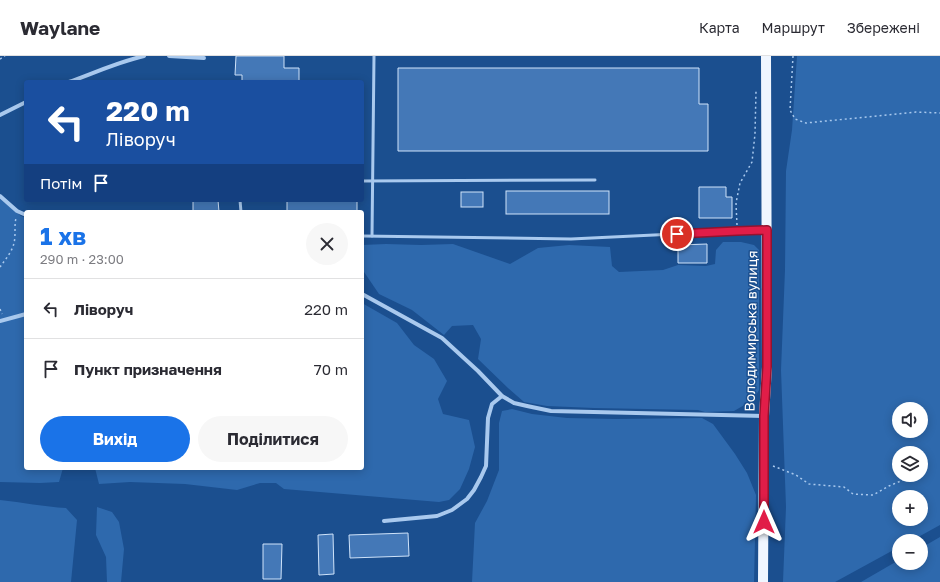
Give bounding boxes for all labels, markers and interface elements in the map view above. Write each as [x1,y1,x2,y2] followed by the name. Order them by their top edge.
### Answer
[20,16,100,39] text: Waylane
[699,19,740,36] text: Карта
[762,19,825,36] text: Маршрут
[847,19,920,36] text: Збережені
[106,94,190,127] text: 220 m
[40,96,92,148] icon: left
[106,128,176,150] text: Ліворуч
[90,172,112,194] icon: arrive
[40,174,82,192] text: Потім
[660,217,694,251] pin
[40,221,86,250] text: 1 хв
[306,223,348,265] button: close
[666,223,688,245] icon: arrive
[741,250,760,412] street label: Володимирська вулиця
[40,251,124,267] text: 290 m · 23:00
[40,298,62,320] icon: left
[74,300,133,318] text: Ліворуч
[304,300,348,318] text: 220 m
[40,358,62,380] icon: arrive
[74,360,222,378] text: Пункт призначення
[314,360,348,378] text: 70 m
[892,402,928,570] map controls
[892,402,928,438] button: sound
[40,416,190,462] button: Вихід
[198,416,348,462] button: Поділитися
[892,446,928,482] button: layers
[892,490,928,526] button: +
[743,501,785,543] position arrow
[892,534,928,570] button: −

